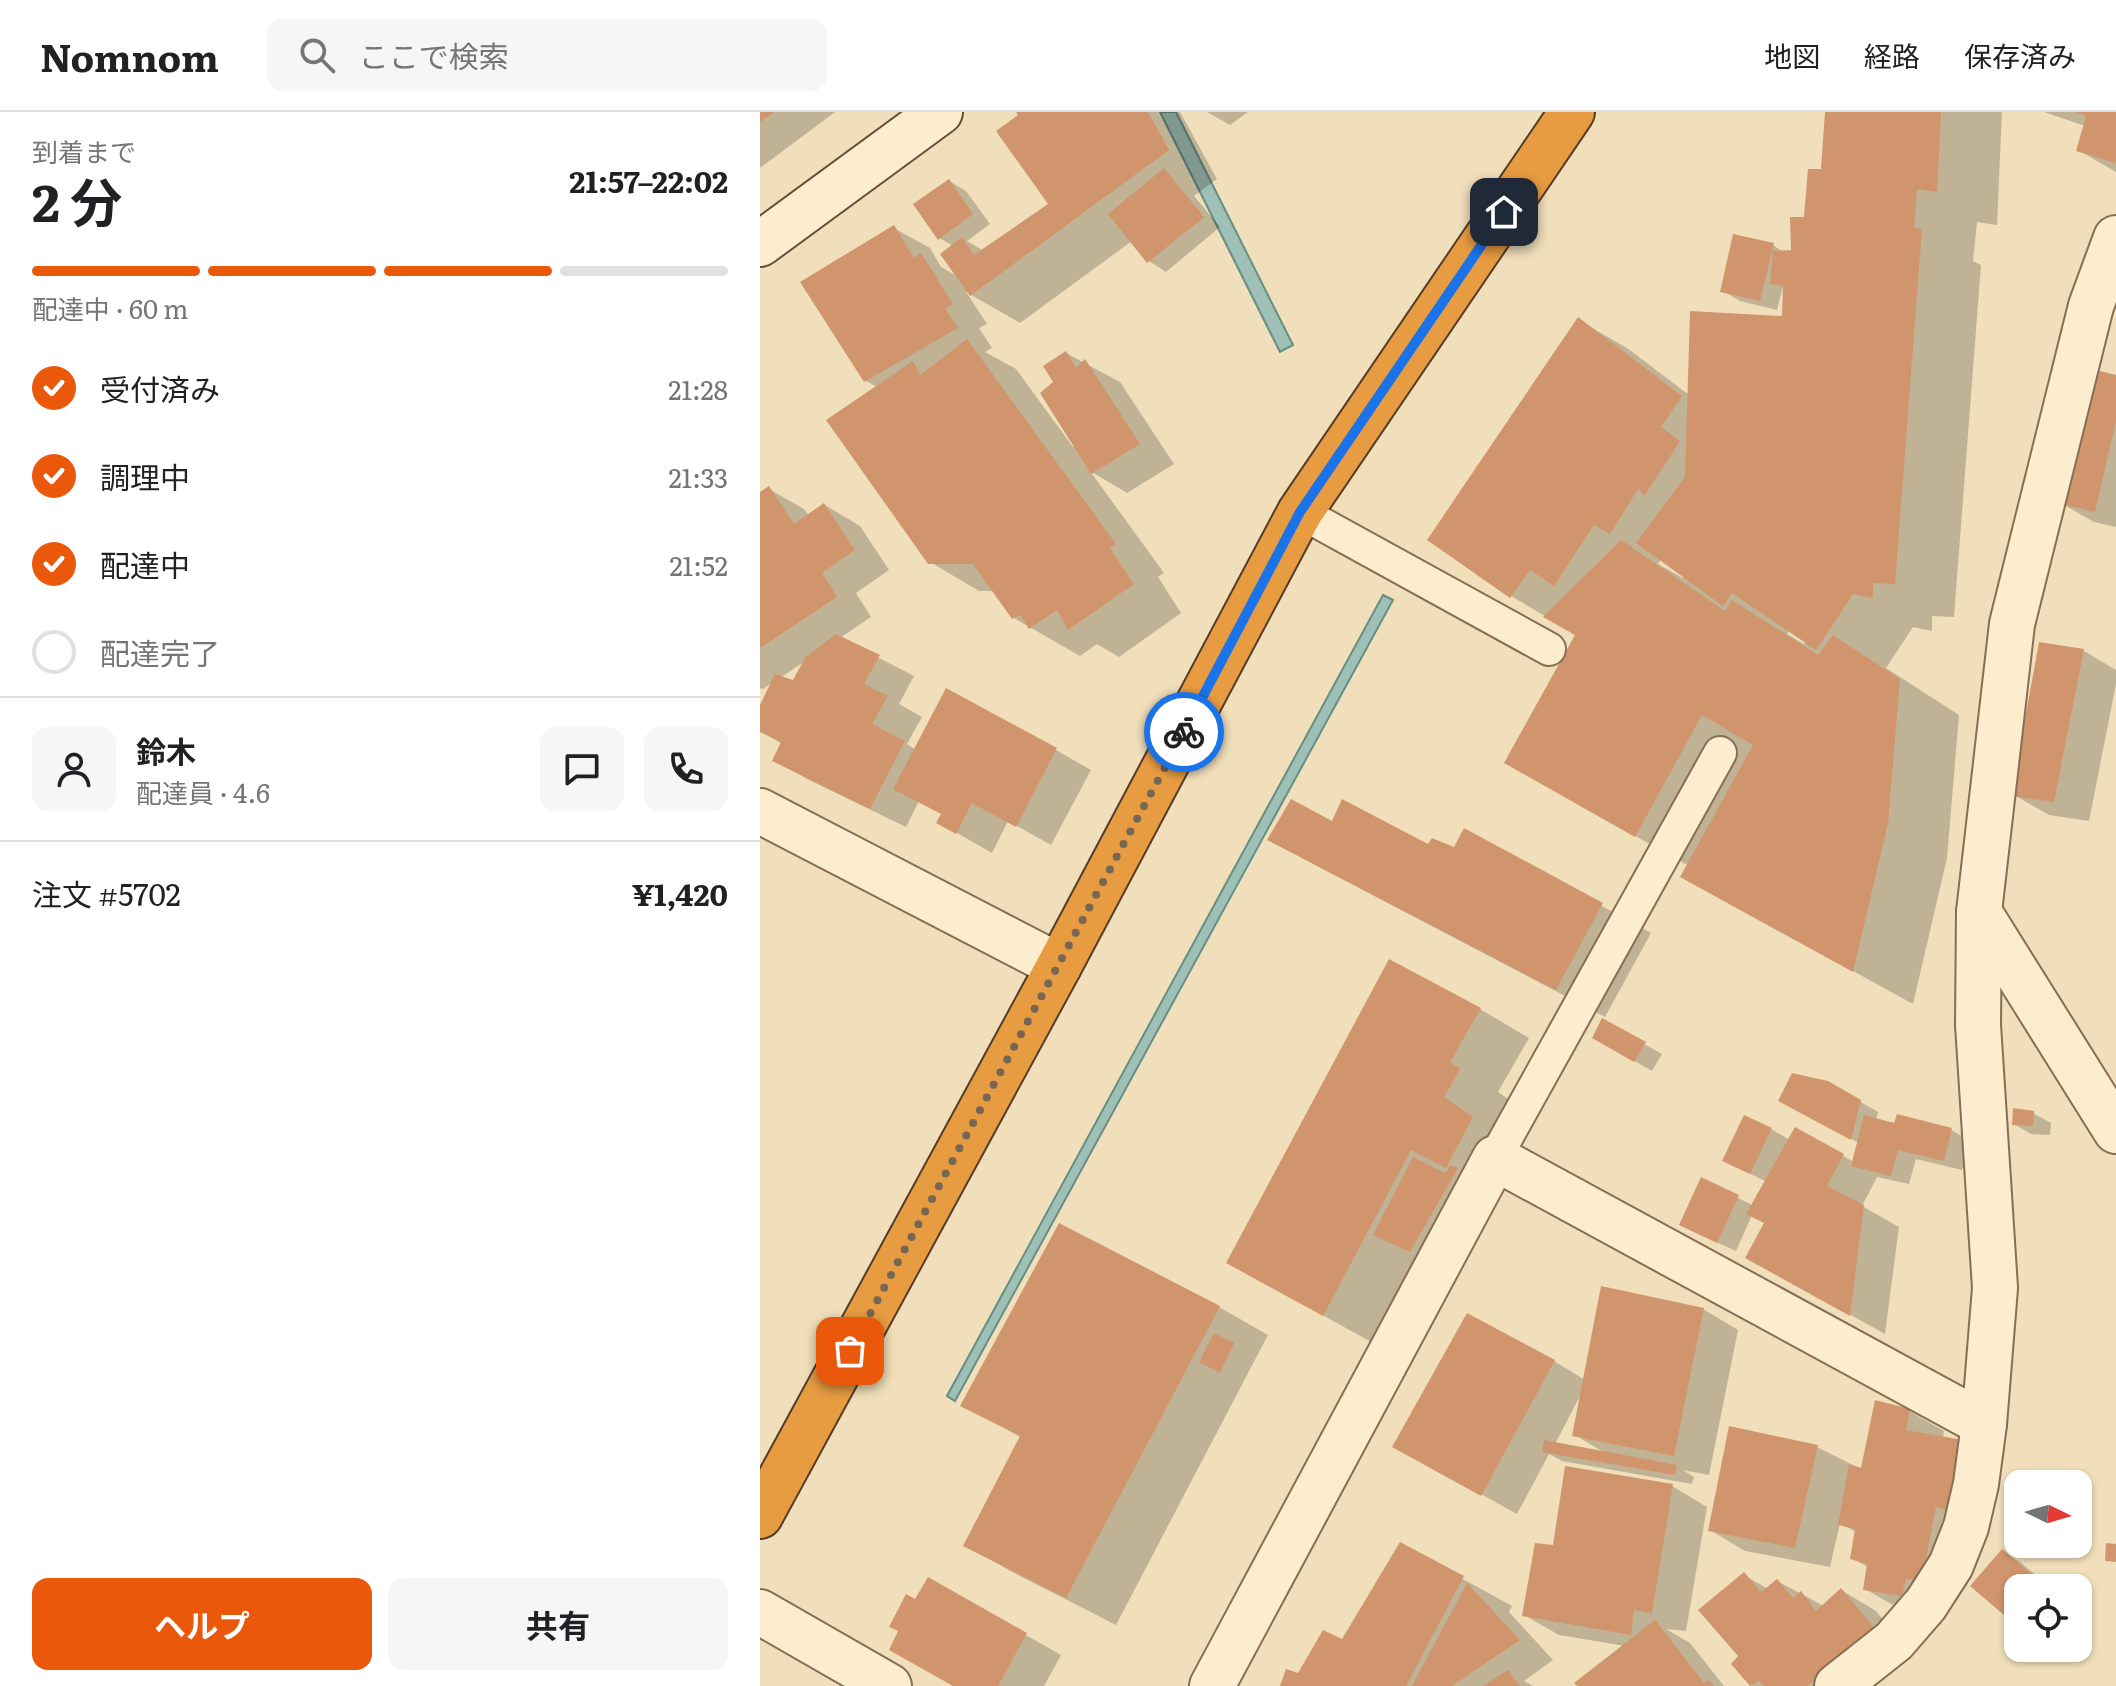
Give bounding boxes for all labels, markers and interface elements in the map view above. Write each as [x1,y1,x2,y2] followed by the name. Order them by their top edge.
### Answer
[267,19,827,91] search box
[40,27,219,84] text: Nomnom
[295,33,339,77] icon: search
[359,33,509,77] text: ここで検索
[1764,34,1820,76] text: 地図
[1864,34,1920,76] text: 経路
[1964,34,2076,76] text: 保存済み
[32,131,136,170] text: 到着まで
[569,158,728,202] text: 21:57–22:02
[32,161,122,238] text: 2 分
[1470,178,1538,246] pin
[1482,190,1526,234] icon: home
[32,288,188,327] text: 配達中 · 60 m
[32,366,76,410] icon: check
[100,366,220,410] text: 受付済み
[668,369,728,408] text: 21:28
[32,454,76,498] icon: check
[100,454,190,498] text: 調理中
[668,457,728,496] text: 21:33
[32,542,76,586] icon: check
[100,542,190,586] text: 配達中
[669,545,728,584] text: 21:52
[100,630,220,674] text: 配達完了
[1144,692,1224,772] courier
[1162,710,1206,754] icon: bike
[32,727,116,811] button: person
[540,727,624,811] button: chat
[644,727,728,811] button: phone
[136,728,196,772] text: 鈴木
[136,772,270,811] text: 配達員 · 4.6
[32,871,181,915] text: 注文 #5702
[632,871,728,915] text: ¥1,420
[816,1317,884,1385] pin
[828,1329,872,1373] icon: bag
[2004,1470,2092,1558] north arrow
[2004,1470,2092,1662] map controls
[2004,1574,2092,1662] button: locate
[32,1578,372,1670] button: ヘルプ
[388,1578,728,1670] button: 共有

